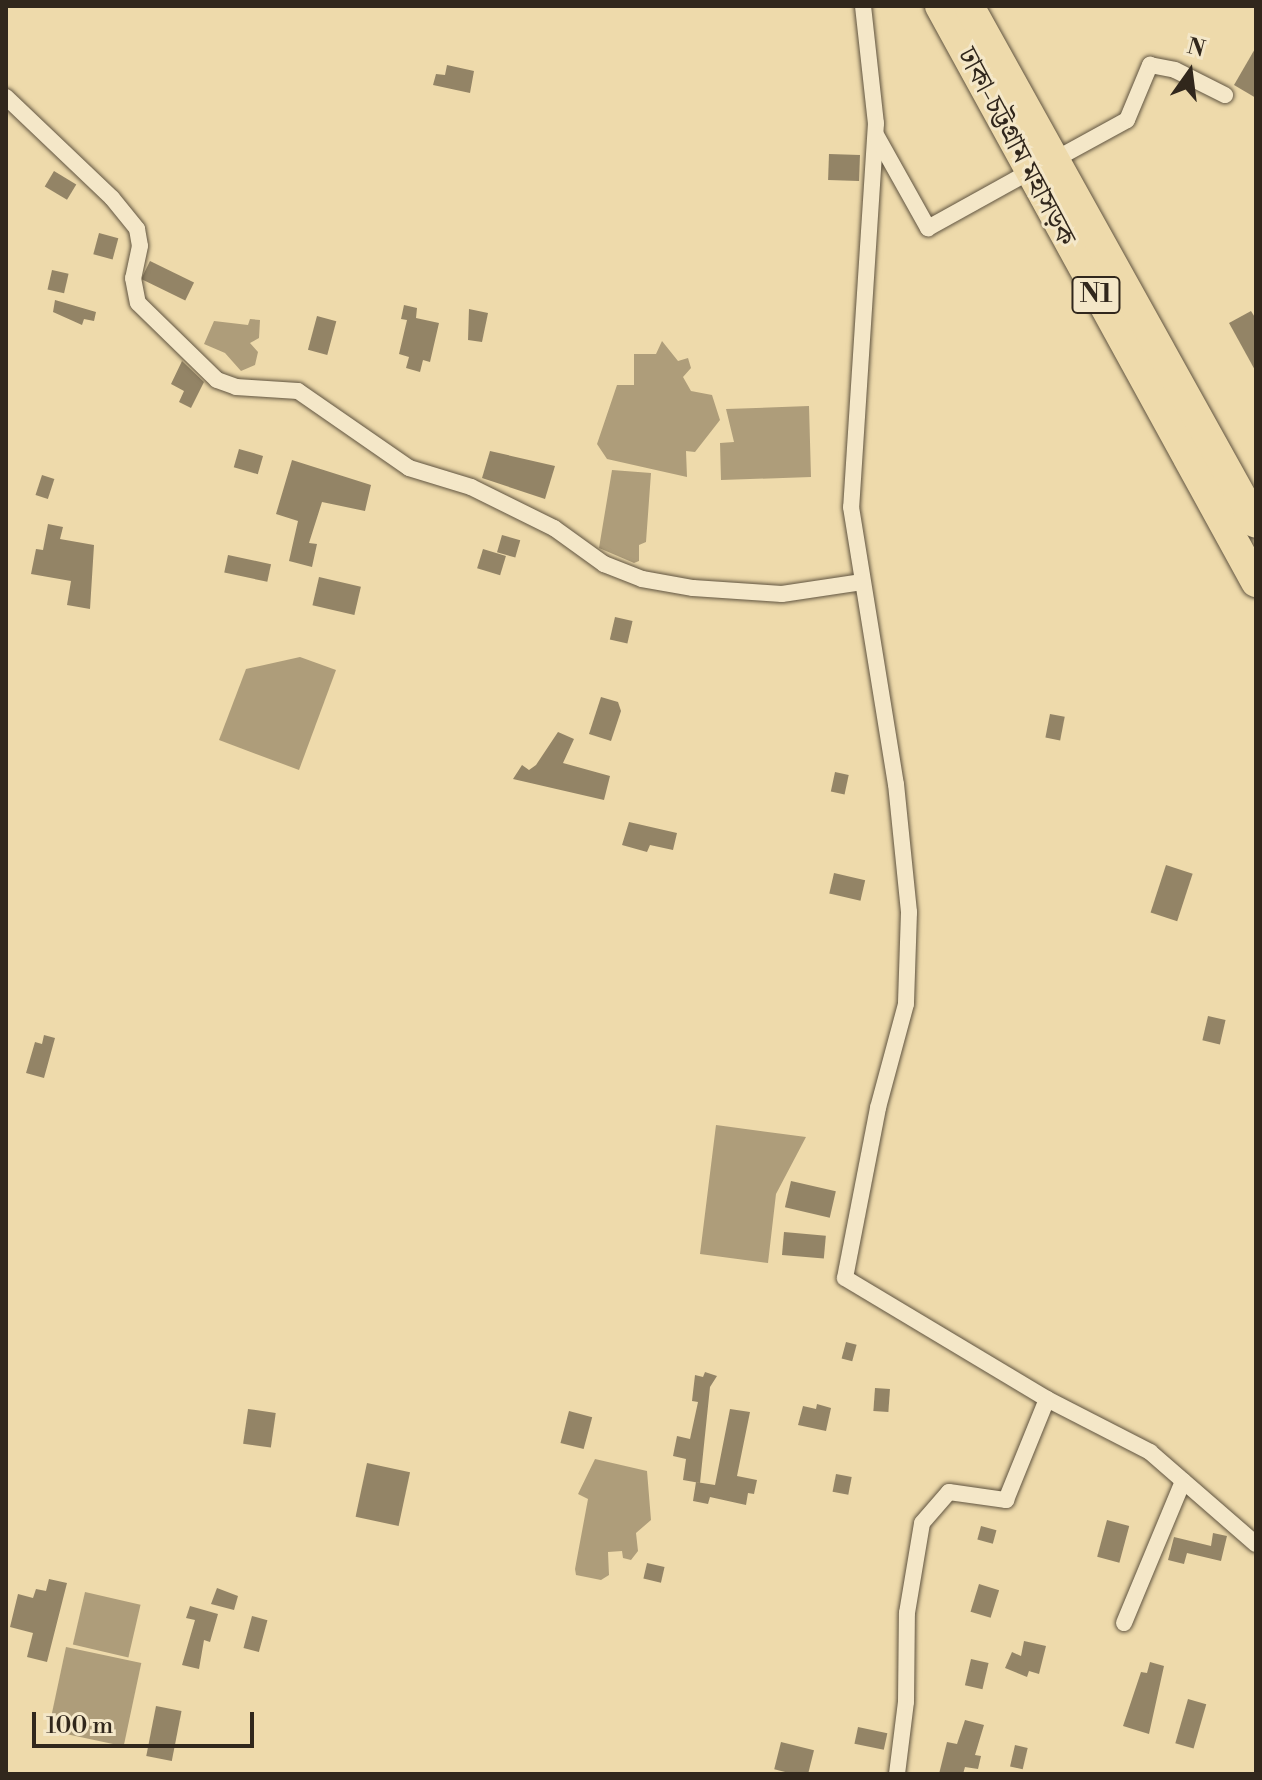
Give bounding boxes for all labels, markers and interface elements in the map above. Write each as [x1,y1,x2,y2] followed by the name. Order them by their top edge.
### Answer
[1150,32,1230,112] north arrow
[1184,33,1208,63] text: N
[950,42,1082,252] street label: ঢাকা-চট্টগ্রাম মহাসড়ক
[1070,273,1122,317] road number: N1
[36,1696,258,1746] scale bar
[46,1711,113,1741] text: 100 m

